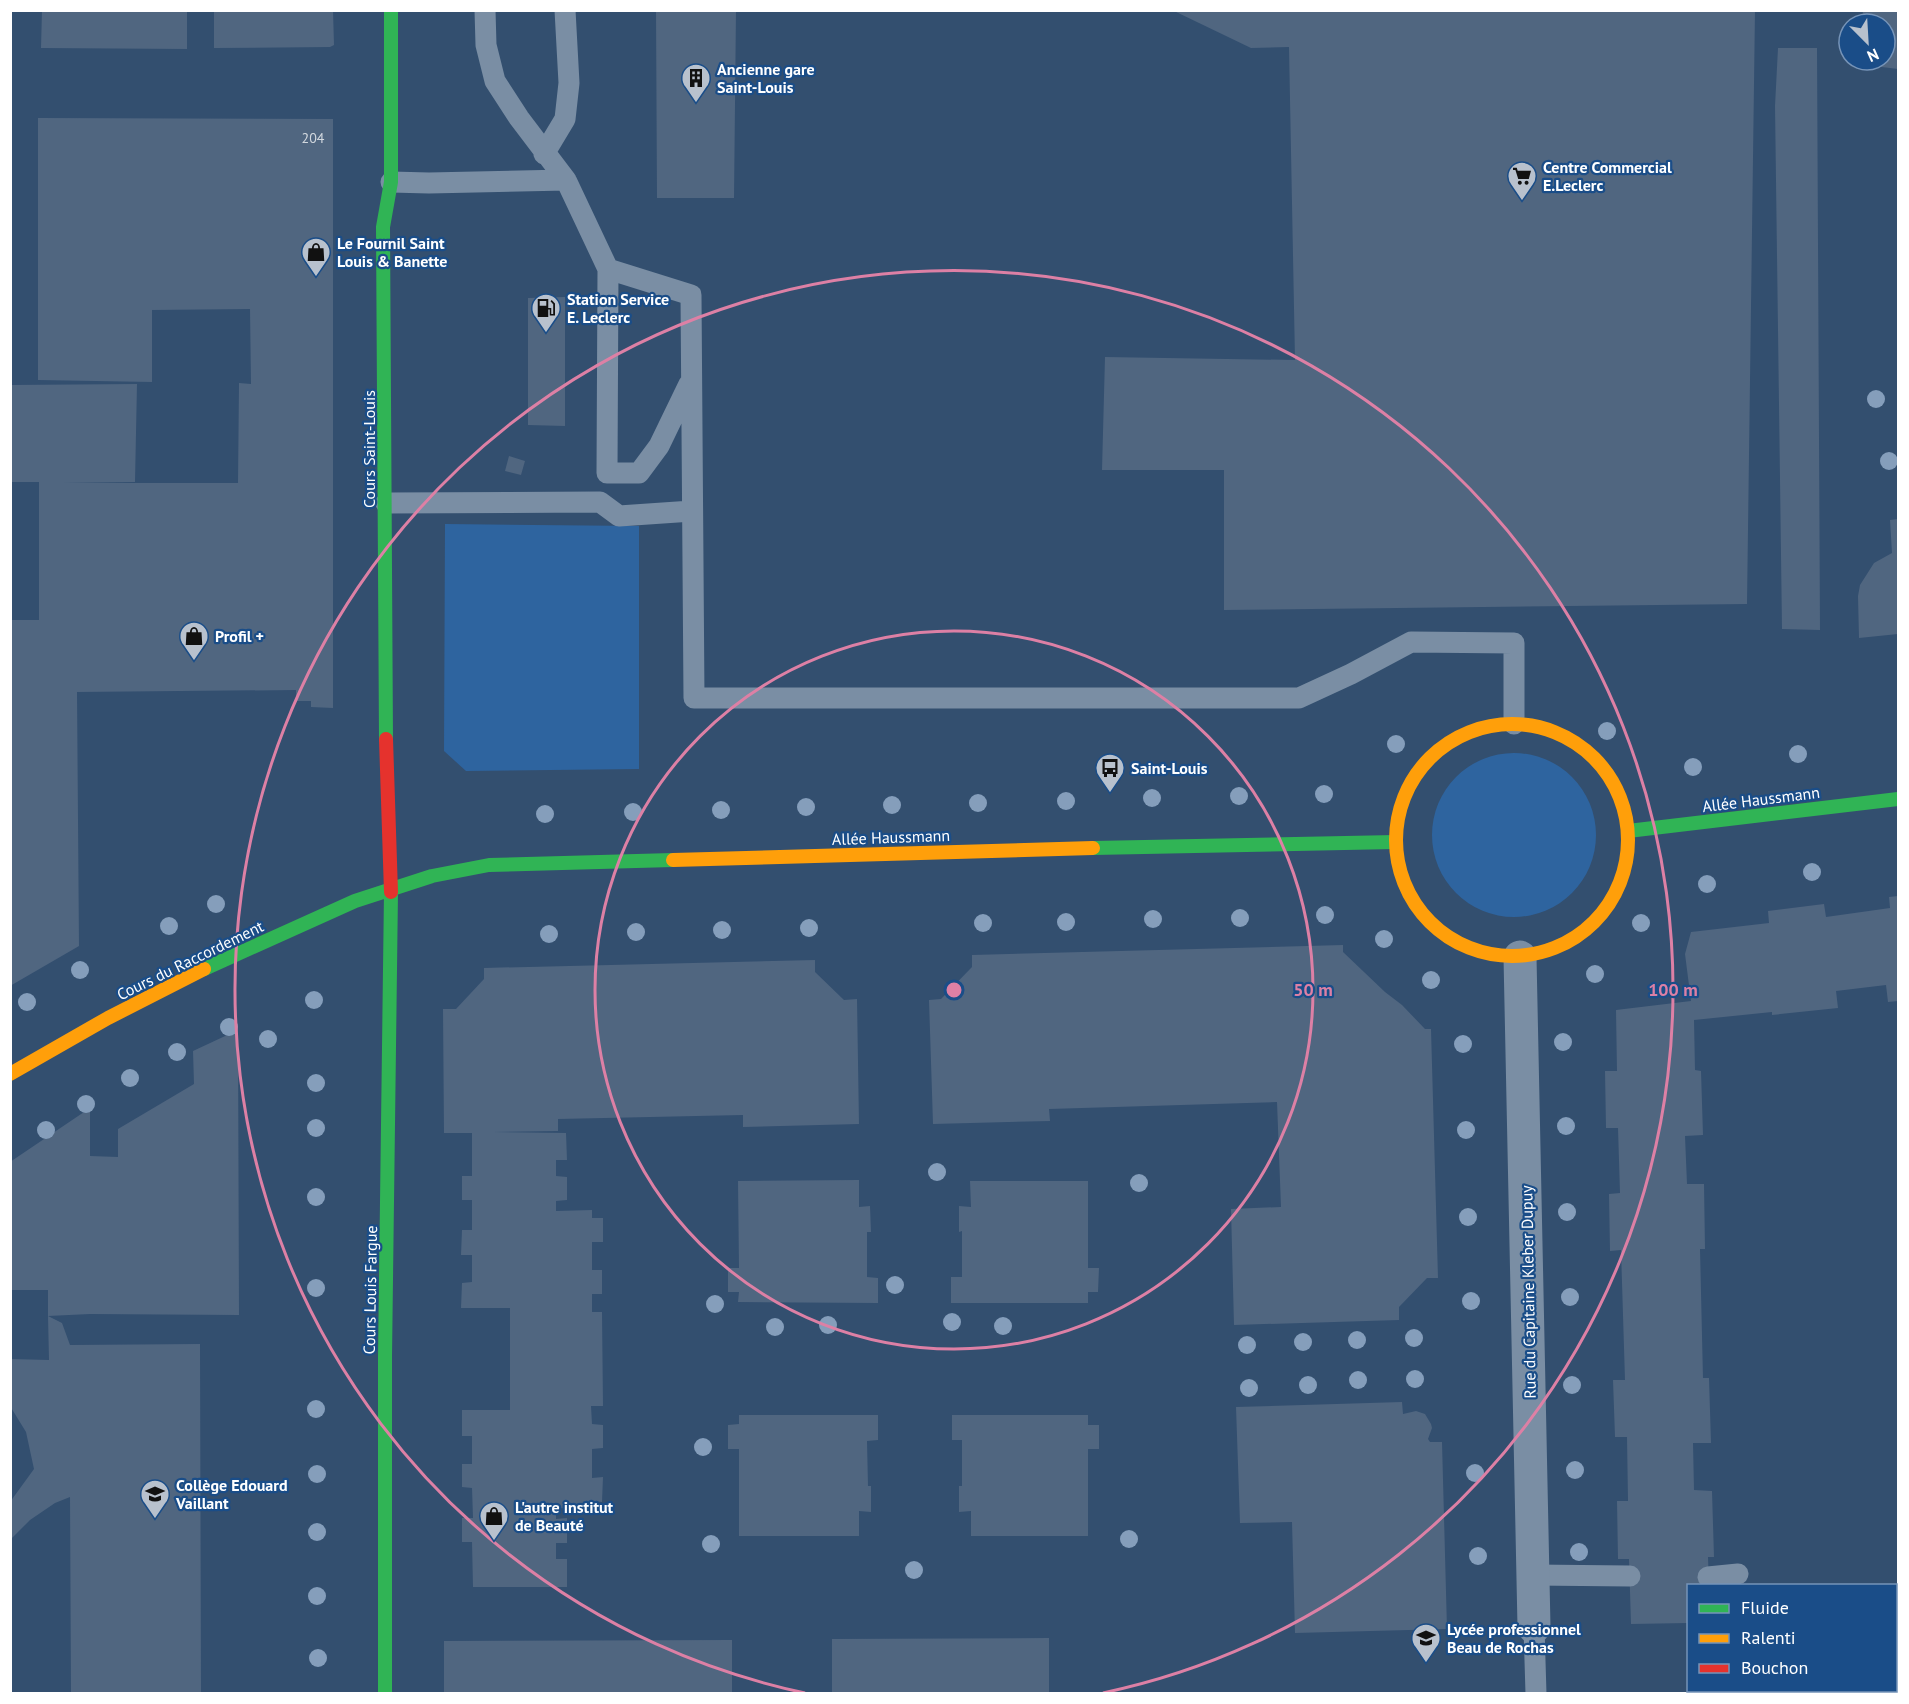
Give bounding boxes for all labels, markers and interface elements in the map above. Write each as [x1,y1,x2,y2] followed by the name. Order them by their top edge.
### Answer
[1837,12,1897,72] north arrow
[1864,44,1882,67] text: N
[717,59,815,97] place label: Ancienne gare Saint-Louis
[680,62,712,104] building icon: Ancienne gare Saint-Louis
[302,129,325,147] house number: 204
[1543,157,1672,195] place label: Centre Commercial E.Leclerc
[1506,160,1538,202] supermarket icon: Centre Commercial E.Leclerc
[337,233,447,271] place label: Le Fournil Saint Louis & Banette
[300,236,332,278] shop icon: Le Fournil Saint Louis & Banette
[567,289,669,327] place label: Station Service E. Leclerc
[530,292,562,334] fuel station icon: Station Service E. Leclerc
[359,390,379,508] street label: Cours Saint-Louis
[178,620,210,662] shop icon: Profil +
[215,626,264,646] place label: Profil +
[1094,752,1126,794] bus stop icon: Saint-Louis
[1131,758,1208,778] place label: Saint-Louis
[1701,782,1821,816] street label: Allée Haussmann
[832,825,950,849] street label: Allée Haussmann
[113,916,267,1004] street label: Cours du Raccordement
[1293,978,1333,1001] text: 50 m
[1648,978,1698,1001] text: 100 m
[944,980,964,1000] centre of rings
[1516,1185,1540,1399] street label: Rue du Capitaine Kleber Dupuy
[359,1225,381,1355] street label: Cours Louis Fargue
[175,1475,288,1513] place label: Collège Edouard Vaillant
[139,1478,171,1520] school or university icon: Collège Edouard Vaillant
[515,1497,614,1535] place label: L'autre institut de Beauté
[478,1500,510,1542] shop icon: L'autre institut de Beauté
[1687,1584,1897,1692] legend
[1741,1596,1789,1619] text: Fluide
[1447,1619,1581,1657] place label: Lycée professionnel Beau de Rochas
[1410,1622,1442,1664] school or university icon: Lycée professionnel Beau de Rochas
[1741,1626,1796,1649] text: Ralenti
[1741,1656,1808,1679] text: Bouchon

